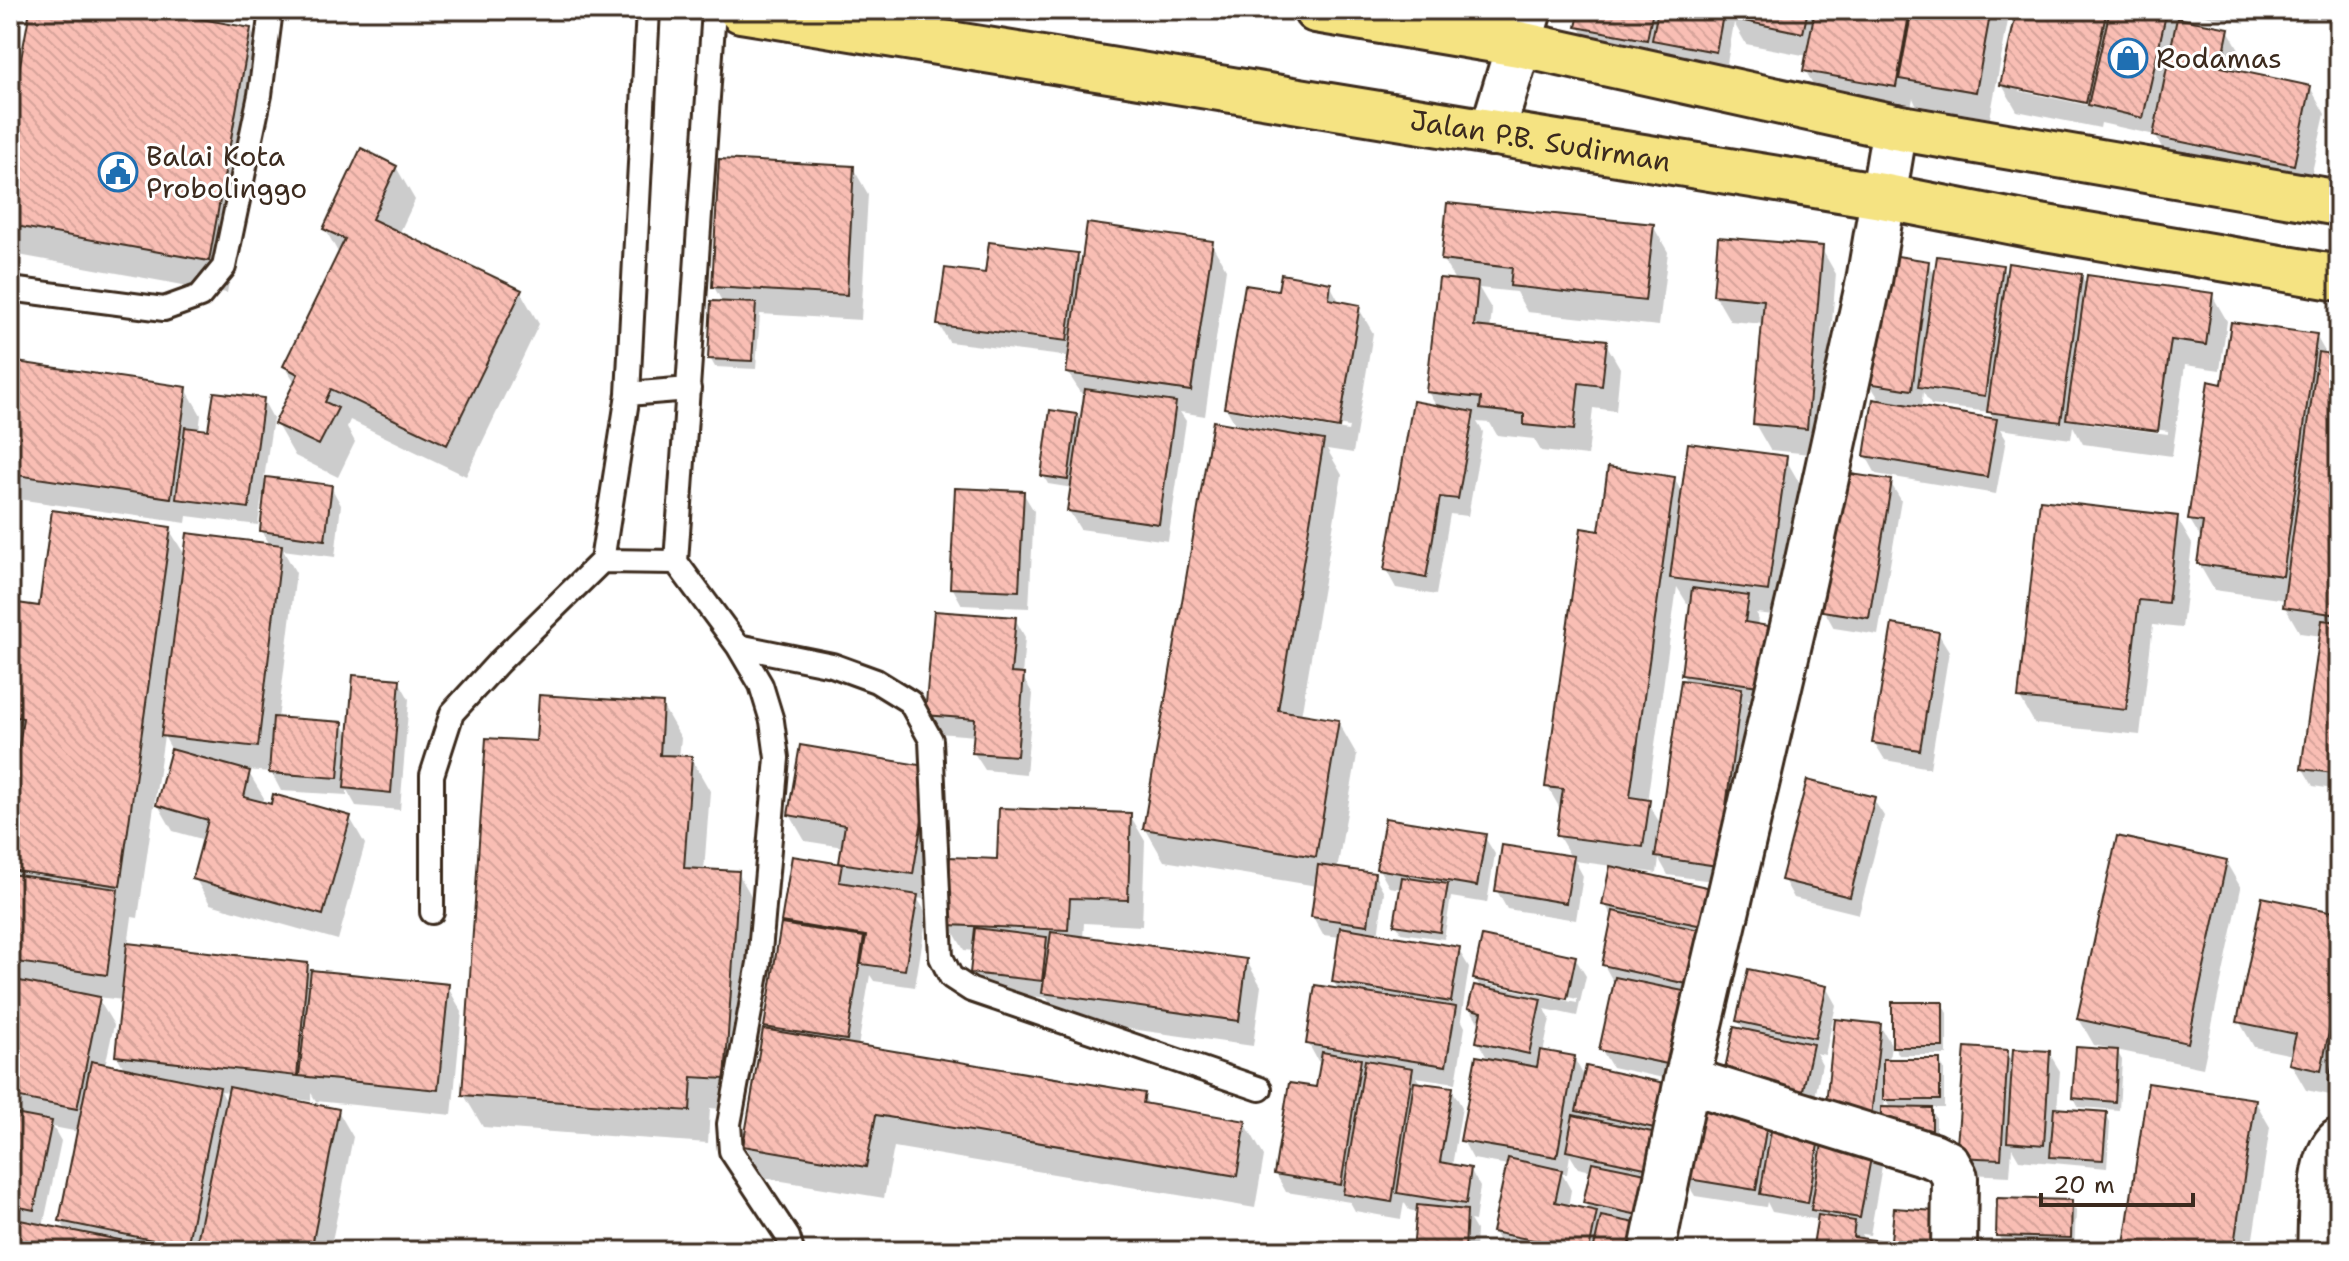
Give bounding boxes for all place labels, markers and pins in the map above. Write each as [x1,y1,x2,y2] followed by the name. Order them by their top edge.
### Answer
[2107,37,2149,79] shop icon: Rodamas
[2156,39,2282,77] place label: Rodamas
[146,137,307,207] place label: Balai Kota Probolinggo
[97,151,139,193] public building icon: Balai Kota Probolinggo

